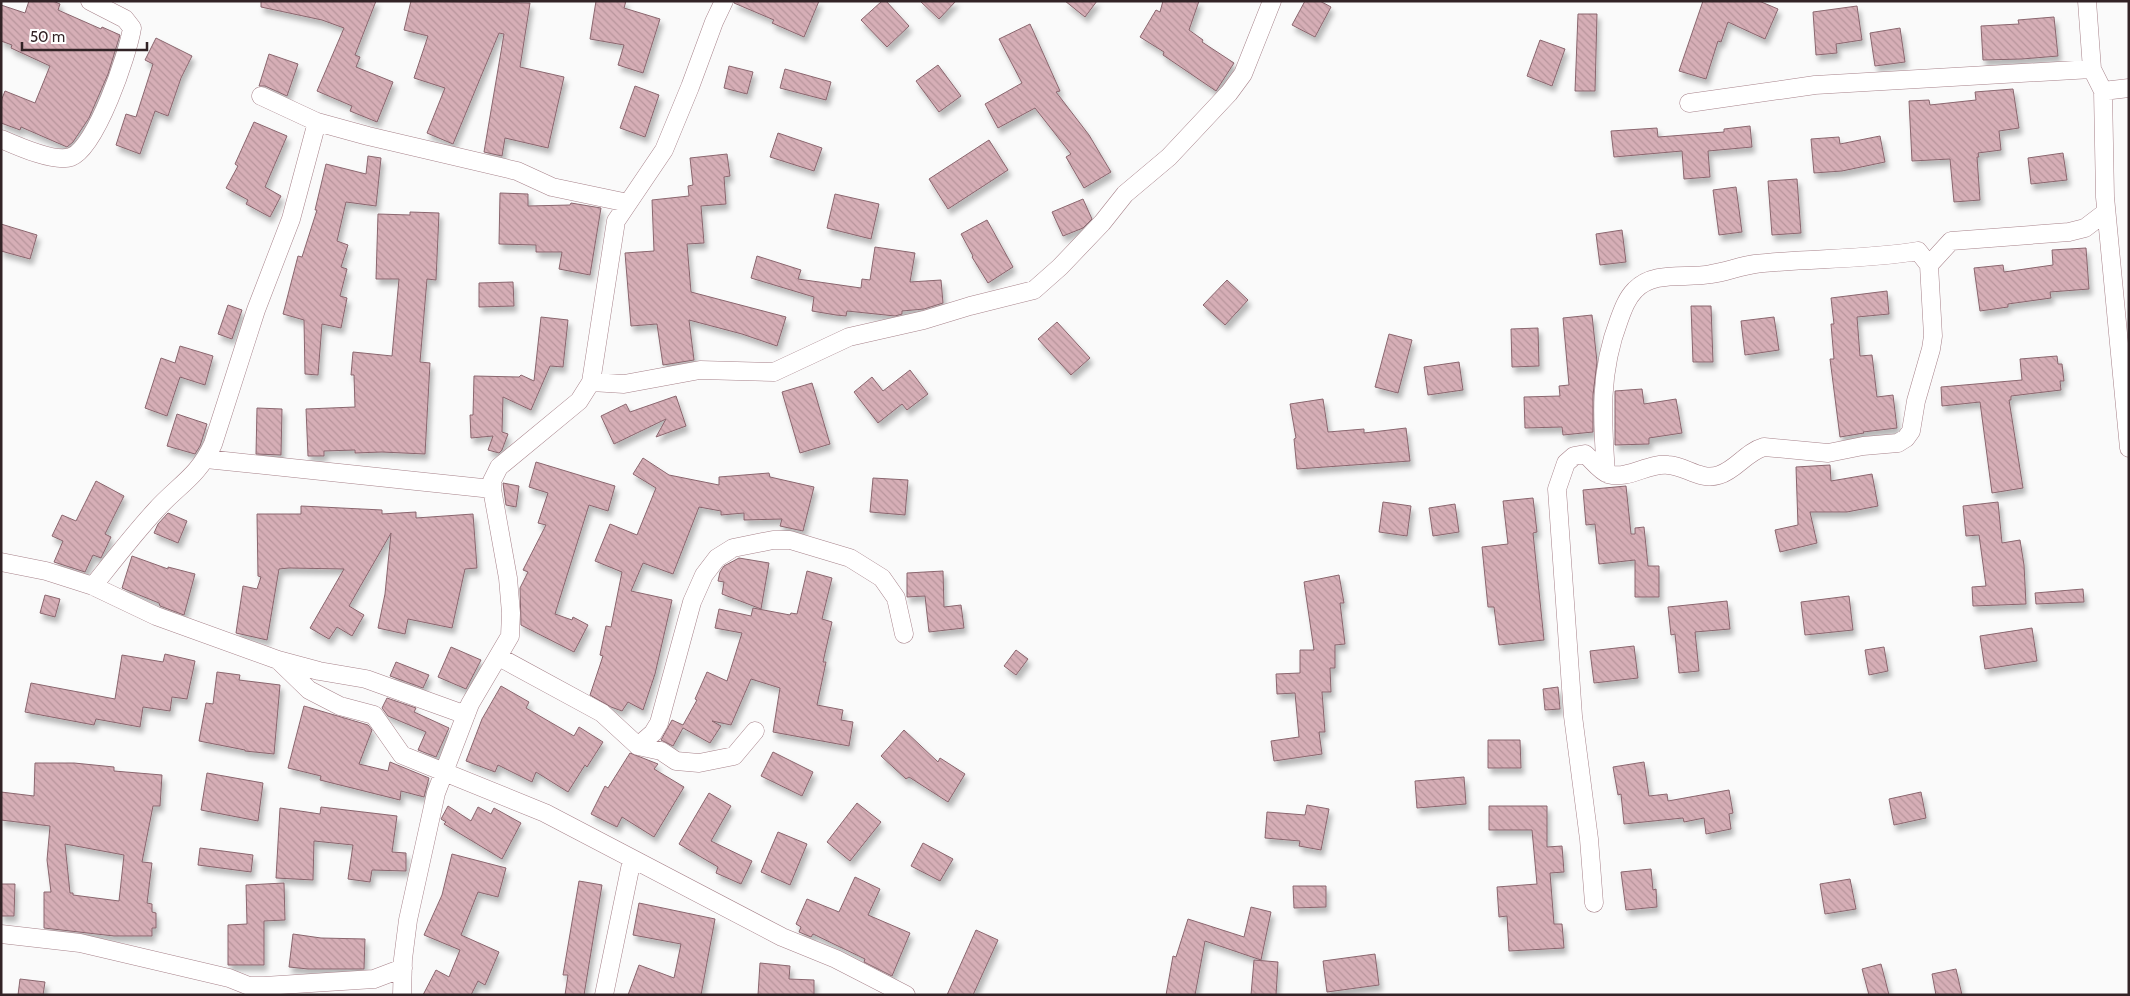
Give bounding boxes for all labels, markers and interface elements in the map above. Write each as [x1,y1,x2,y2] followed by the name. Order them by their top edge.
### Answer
[22,20,148,52] scale bar
[30,28,65,46] text: 50 m

